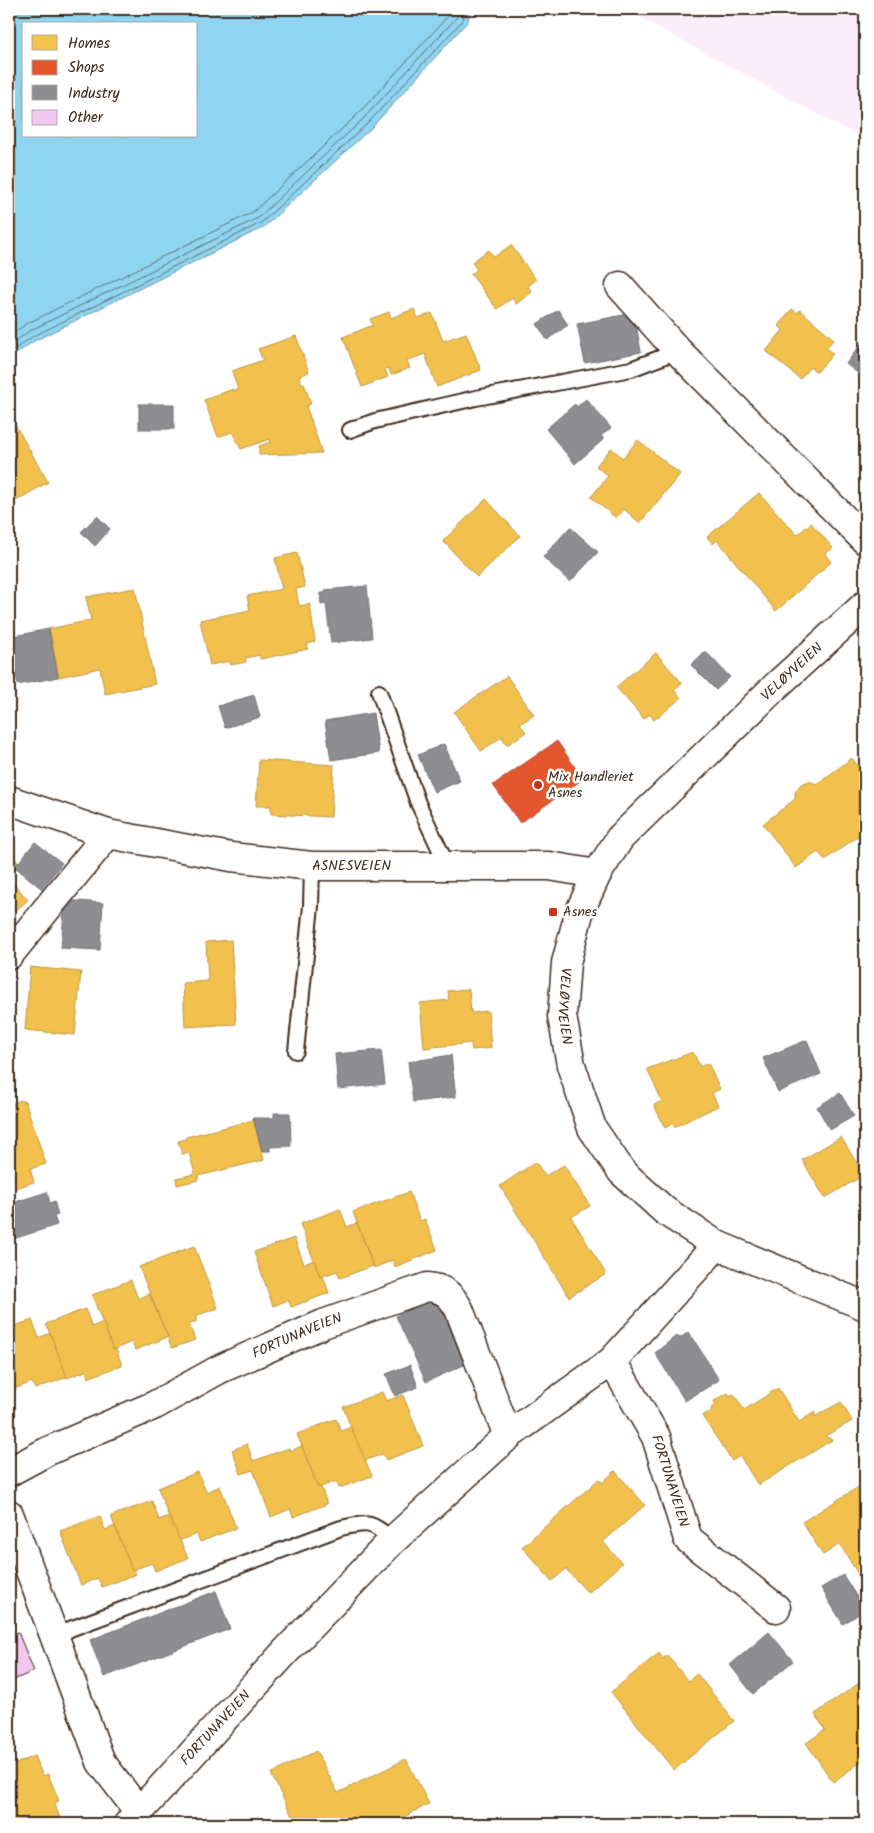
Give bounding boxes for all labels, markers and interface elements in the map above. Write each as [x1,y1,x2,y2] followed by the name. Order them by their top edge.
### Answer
[22,22,198,138] legend
[68,32,111,56] text: Homes
[68,56,105,80] text: Shops
[68,82,121,106] text: Industry
[68,106,104,130] text: Other
[756,637,828,706] street label: VELØYVEIEN
[548,766,634,804] place label: Mix Handleriet Asnes
[532,779,544,791] marker: Mix Handleriet Asnes
[312,855,392,877] street label: ASNESVEIEN
[563,901,597,923] place label: Asnes
[547,906,559,918] marker: Asnes
[551,967,578,1047] street label: VELØYVEIEN
[249,1307,345,1365] street label: FORTUNAVEIEN
[645,1432,695,1530] street label: FORTUNAVEIEN
[175,1685,256,1771] street label: FORTUNAVEIEN

